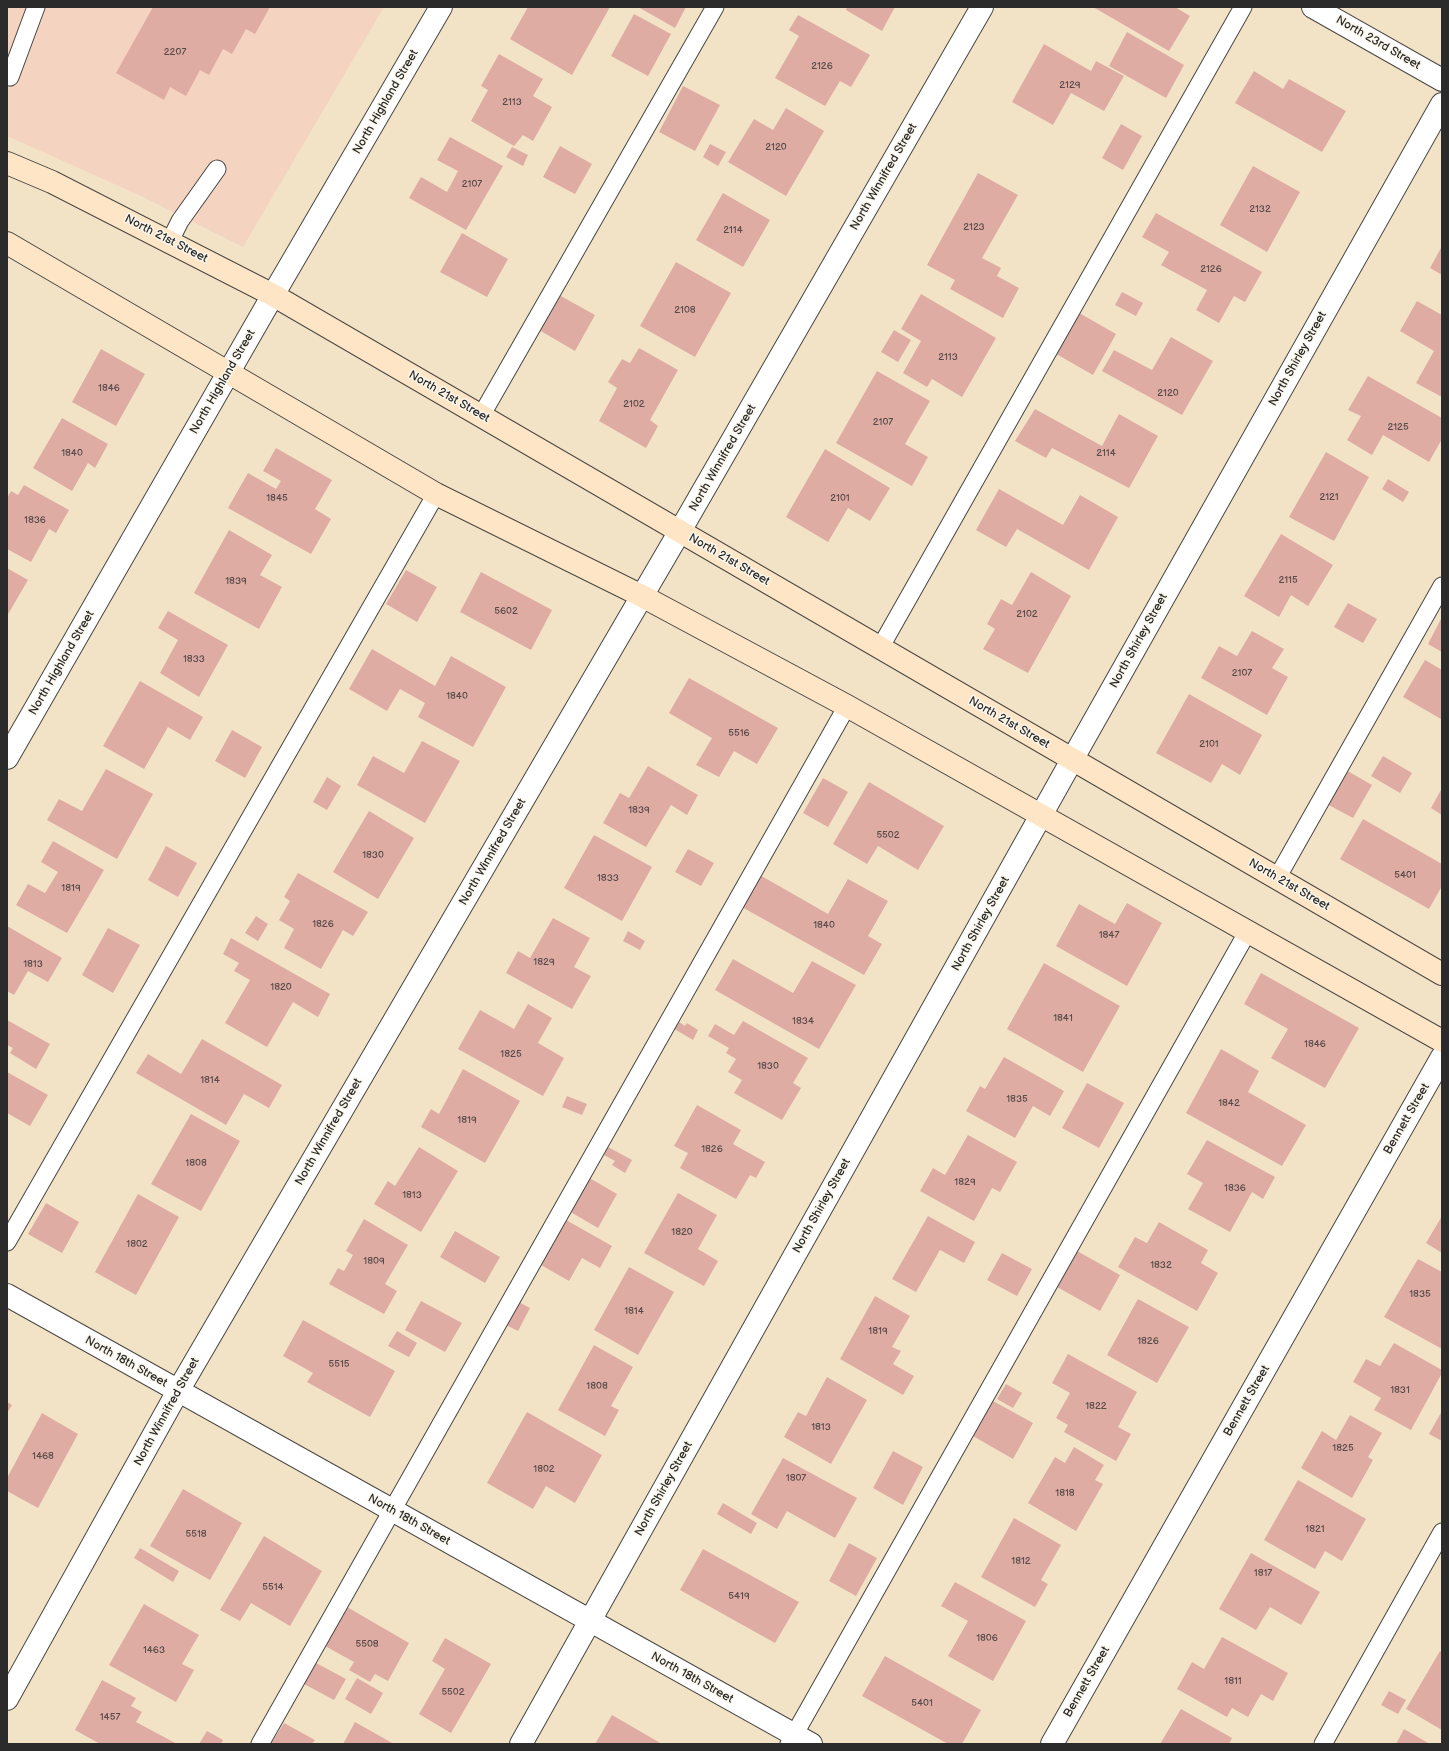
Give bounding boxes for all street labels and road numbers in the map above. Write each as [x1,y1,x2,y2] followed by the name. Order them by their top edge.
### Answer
[1333,13,1423,73] street label: North 23rd Street
[350,47,422,157] street label: North Highland Street
[847,121,921,233] street label: North Winnifred Street
[122,212,210,266] street label: North 21st Street
[1266,309,1330,409] street label: North Shirley Street
[187,327,259,437] street label: North Highland Street
[406,368,492,426] street label: North 21st Street
[686,402,760,514] street label: North Winnifred Street
[686,531,772,589] street label: North 21st Street
[1107,591,1171,691] street label: North Shirley Street
[26,608,98,718] street label: North Highland Street
[966,694,1052,752] street label: North 21st Street
[456,796,530,908] street label: North Winnifred Street
[1246,856,1332,914] street label: North 21st Street
[949,874,1013,974] street label: North Shirley Street
[292,1076,366,1188] street label: North Winnifred Street
[1381,1081,1433,1157] street label: Bennett Street
[790,1156,854,1256] street label: North Shirley Street
[82,1333,170,1391] street label: North 18th Street
[131,1355,203,1469] street label: North Winnifred Street
[1221,1363,1273,1439] street label: Bennett Street
[632,1439,696,1539] street label: North Shirley Street
[365,1491,453,1549] street label: North 18th Street
[1061,1644,1113,1720] street label: Bennett Street
[648,1649,736,1707] street label: North 18th Street

